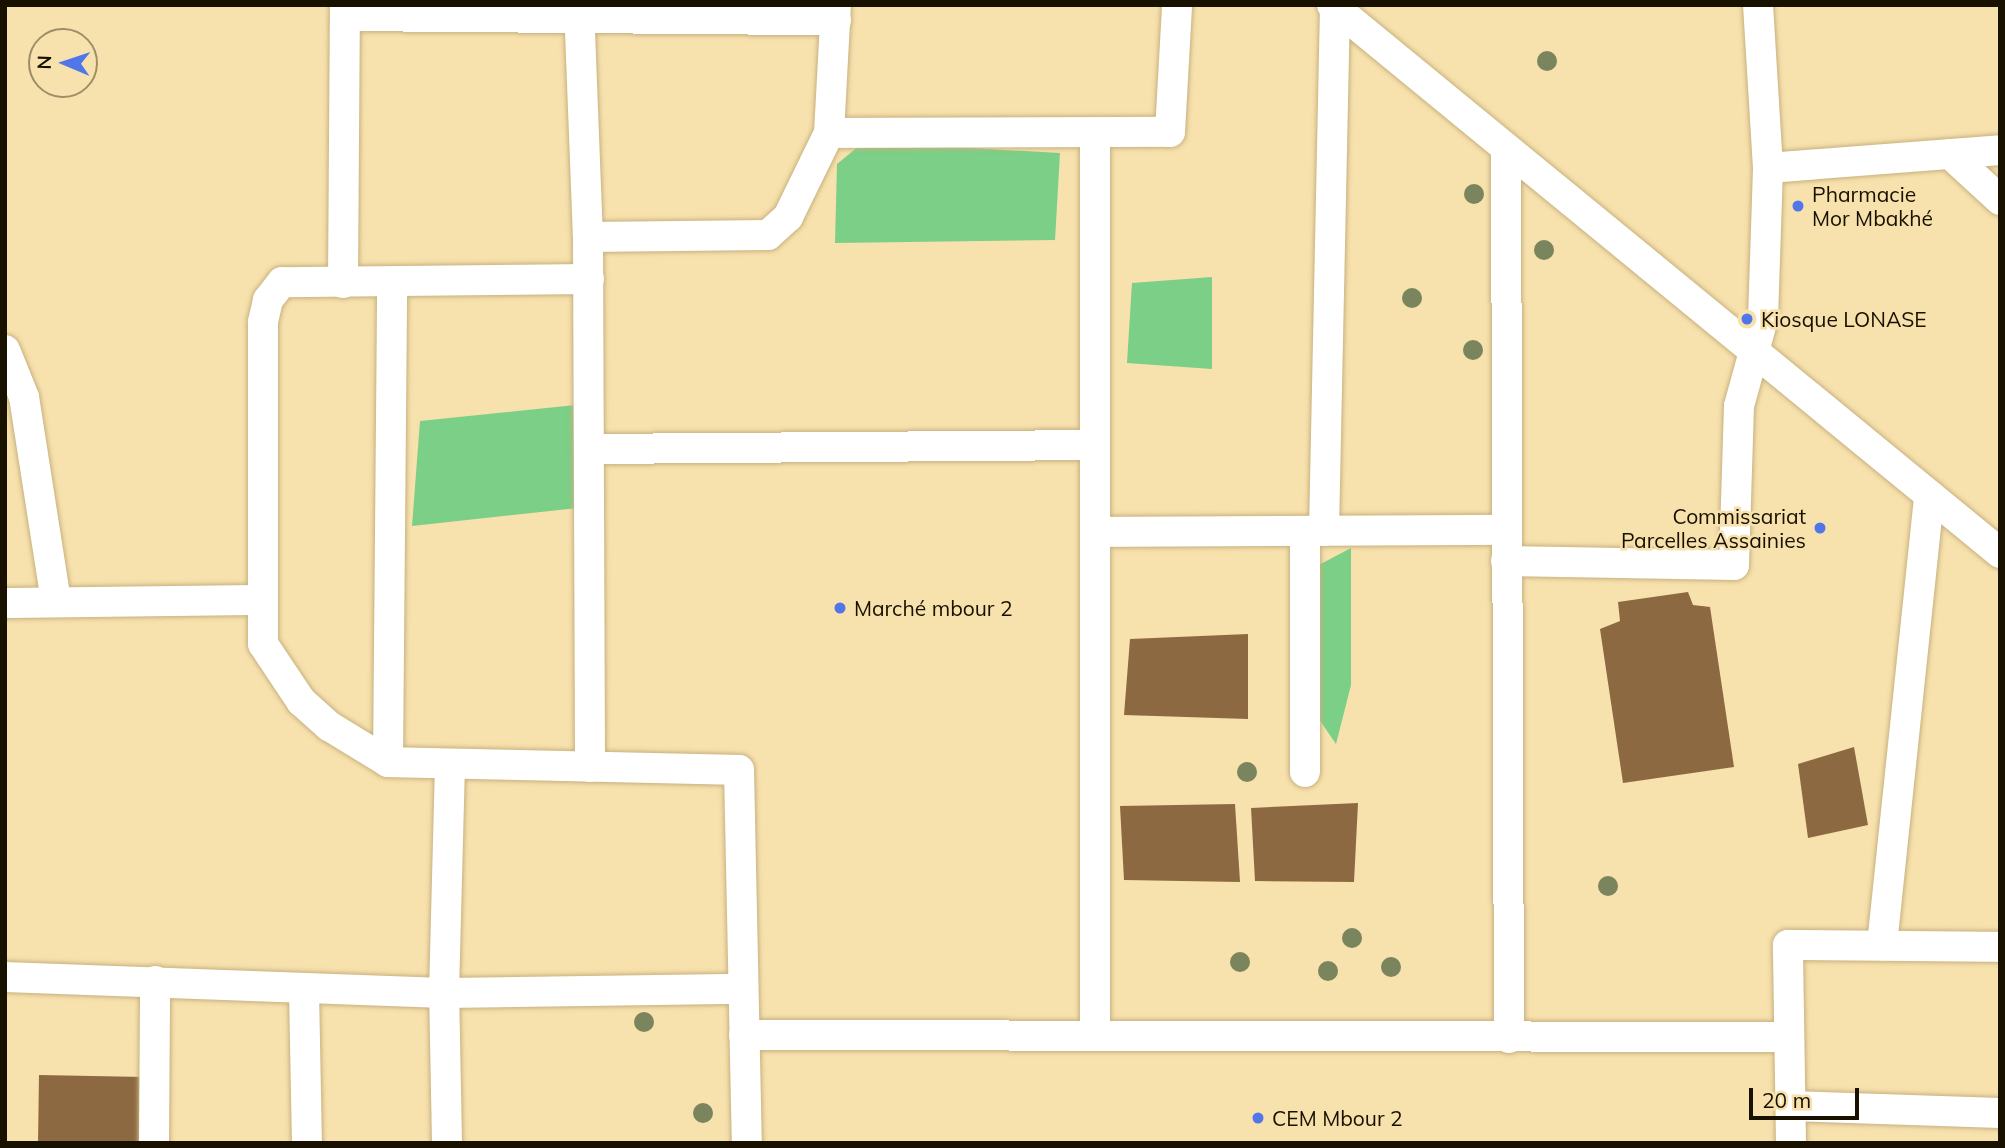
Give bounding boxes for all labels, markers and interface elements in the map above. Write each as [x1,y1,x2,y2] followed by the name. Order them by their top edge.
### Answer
[28,28,98,98] north arrow
[32,55,56,70] text: N
[1812,181,1933,231] place label: Pharmacie Mor Mbakhé
[1790,198,1806,214] marker: Pharmacie Mor Mbakhé
[1761,306,1927,332] place label: Kiosque LONASE
[1739,311,1755,327] marker: Kiosque LONASE
[1621,503,1806,553] place label: Commissariat Parcelles Assainies
[1812,520,1828,536] marker: Commissariat Parcelles Assainies
[854,595,1013,621] place label: Marché mbour 2
[832,600,848,616] marker: Marché mbour 2
[1753,1074,1863,1118] scale bar
[1762,1087,1811,1113] text: 20 m
[1272,1105,1403,1131] place label: CEM Mbour 2
[1250,1110,1266,1126] marker: CEM Mbour 2

